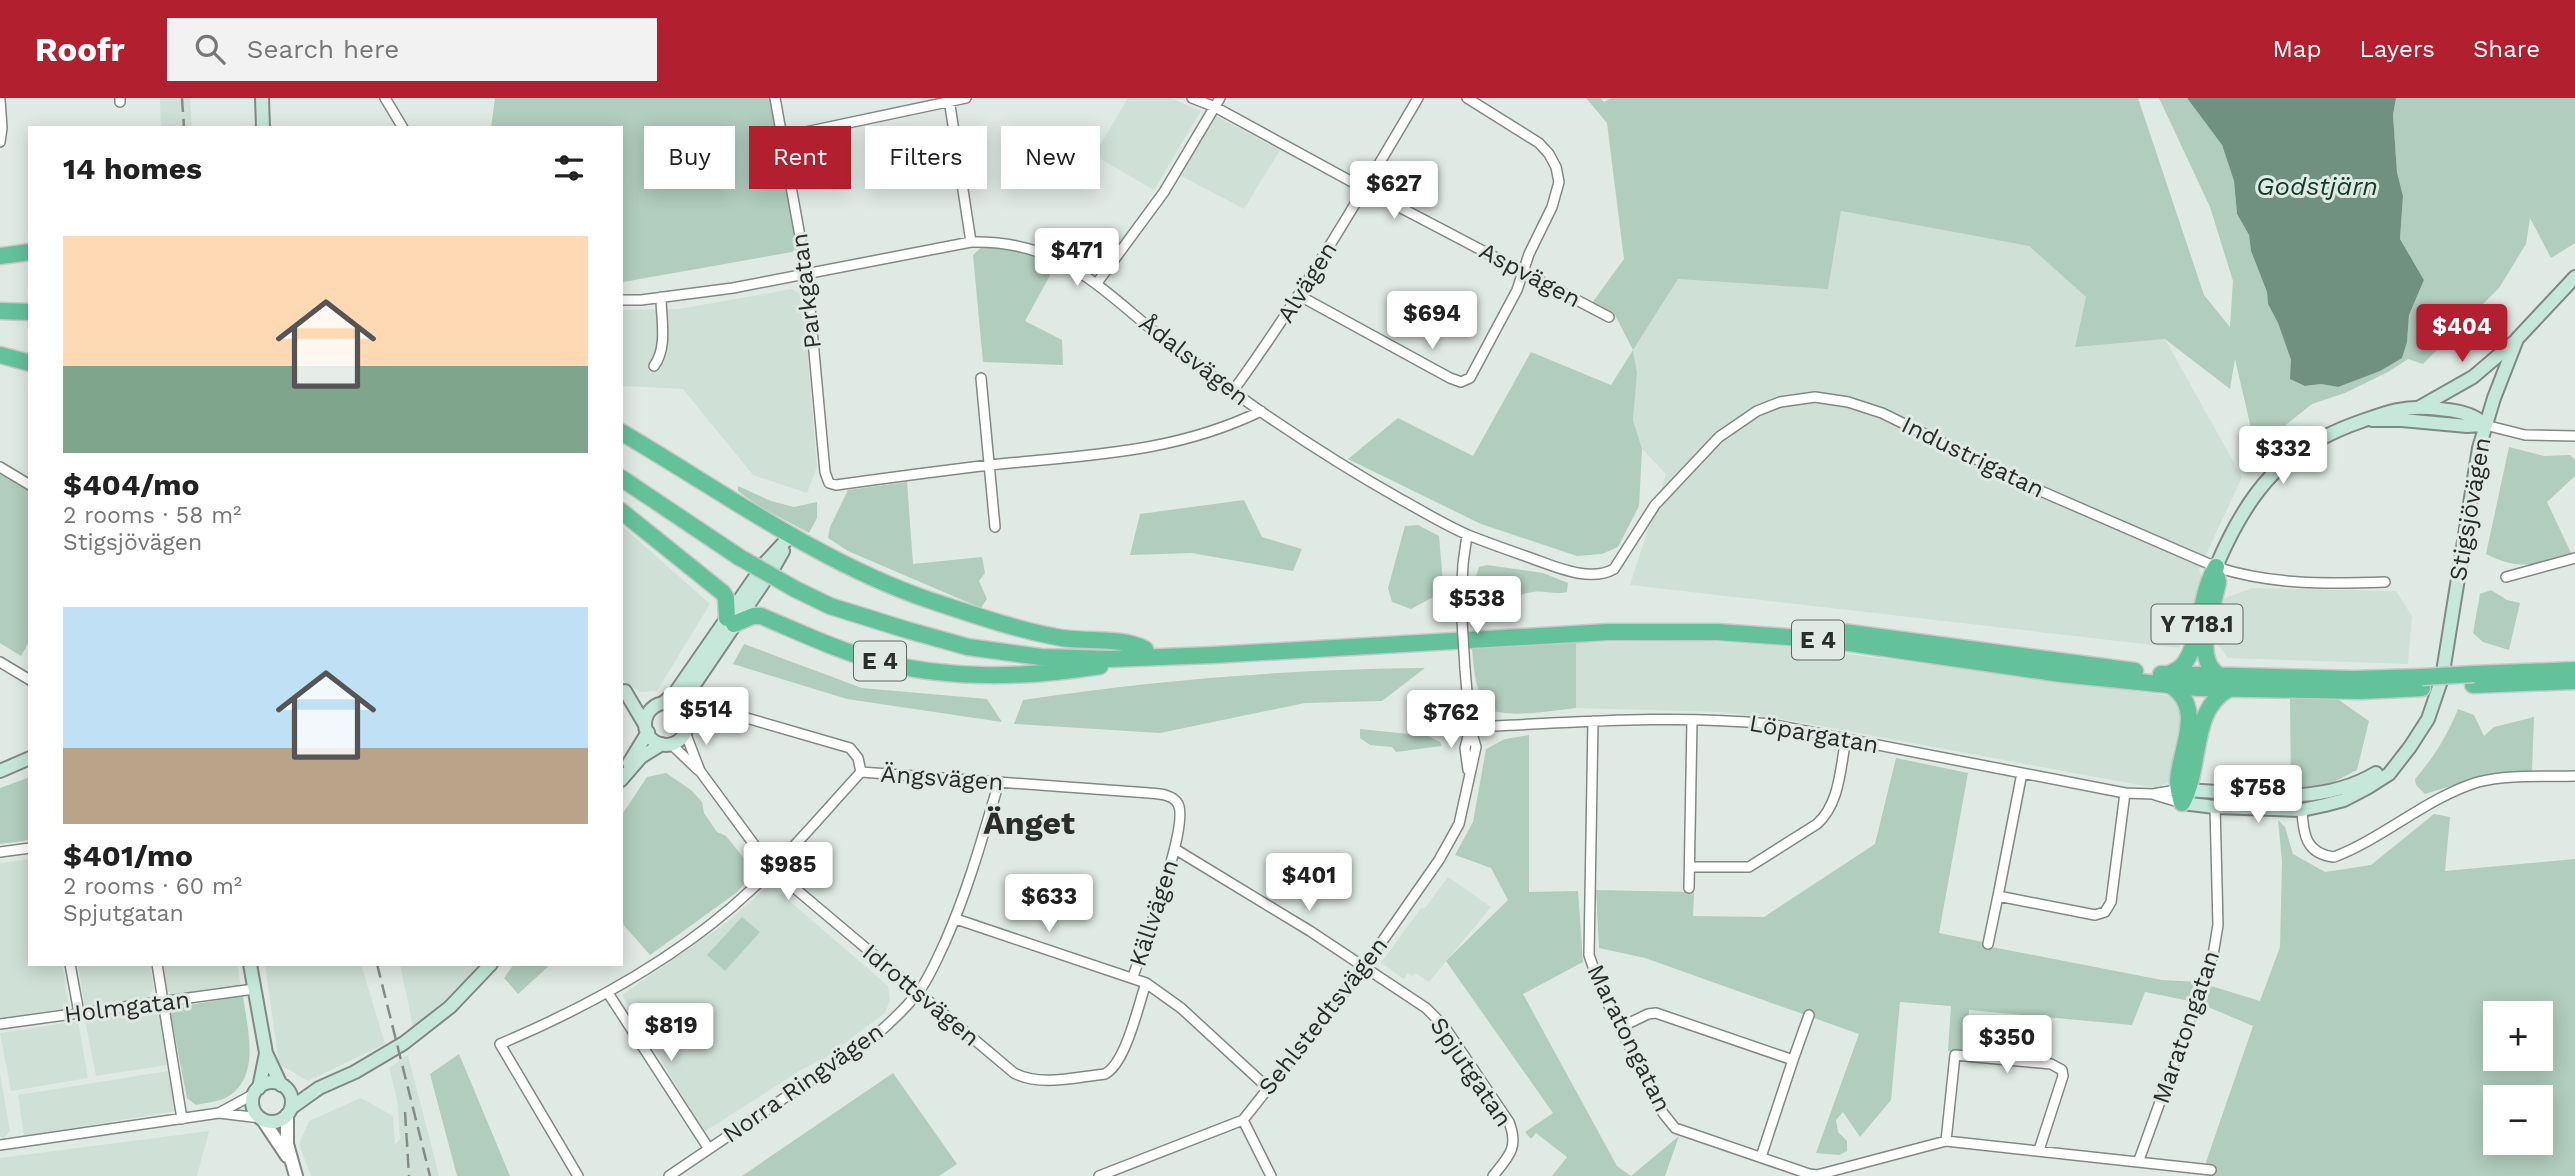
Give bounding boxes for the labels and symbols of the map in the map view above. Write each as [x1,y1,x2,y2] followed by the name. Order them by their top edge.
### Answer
[1353,162,1435,221] pin: $627
[2256,171,2378,201] water label: Godstjärn
[1036,228,1118,288] pin: $471
[785,232,827,350] street label: Parkgatan
[1271,236,1343,328] street label: Alvägen
[1475,237,1585,313] street label: Aspvägen
[1391,292,1473,351] pin: $694
[2421,304,2503,364] pin: $404
[1134,309,1254,411] street label: Ådalsvägen
[1897,410,2049,504] street label: Industrigatan
[2242,426,2324,486] pin: $332
[2444,435,2496,583] street label: Stigsjövägen
[1436,576,1518,636] pin: $538
[2152,604,2242,644] road number: Y 718.1
[1792,620,1844,660] road number: E 4
[854,642,906,680] road number: E 4
[665,688,747,747] pin: $514
[1410,690,1492,750] pin: $762
[1747,709,1881,759] street label: Löpargatan
[880,760,1004,796] street label: Ängsvägen
[2217,766,2299,825] pin: $758
[983,804,1075,842] district label: Änget
[747,842,829,902] pin: $985
[1268,854,1350,913] pin: $401
[1124,856,1184,970] street label: Källvägen
[1008,874,1090,934] pin: $633
[1253,931,1393,1101] street label: Sehlstedtsvägen
[857,938,985,1052] street label: Idrottsvägen
[2147,947,2225,1107] street label: Maratongatan
[1581,960,1677,1116] street label: Maratongatan
[63,985,191,1029] street label: Holmgatan
[630,1004,712,1063] pin: $819
[1424,1012,1518,1132] street label: Spjutgatan
[1966,1016,2048,1075] pin: $350
[717,1017,889,1149] street label: Norra Ringvägen

